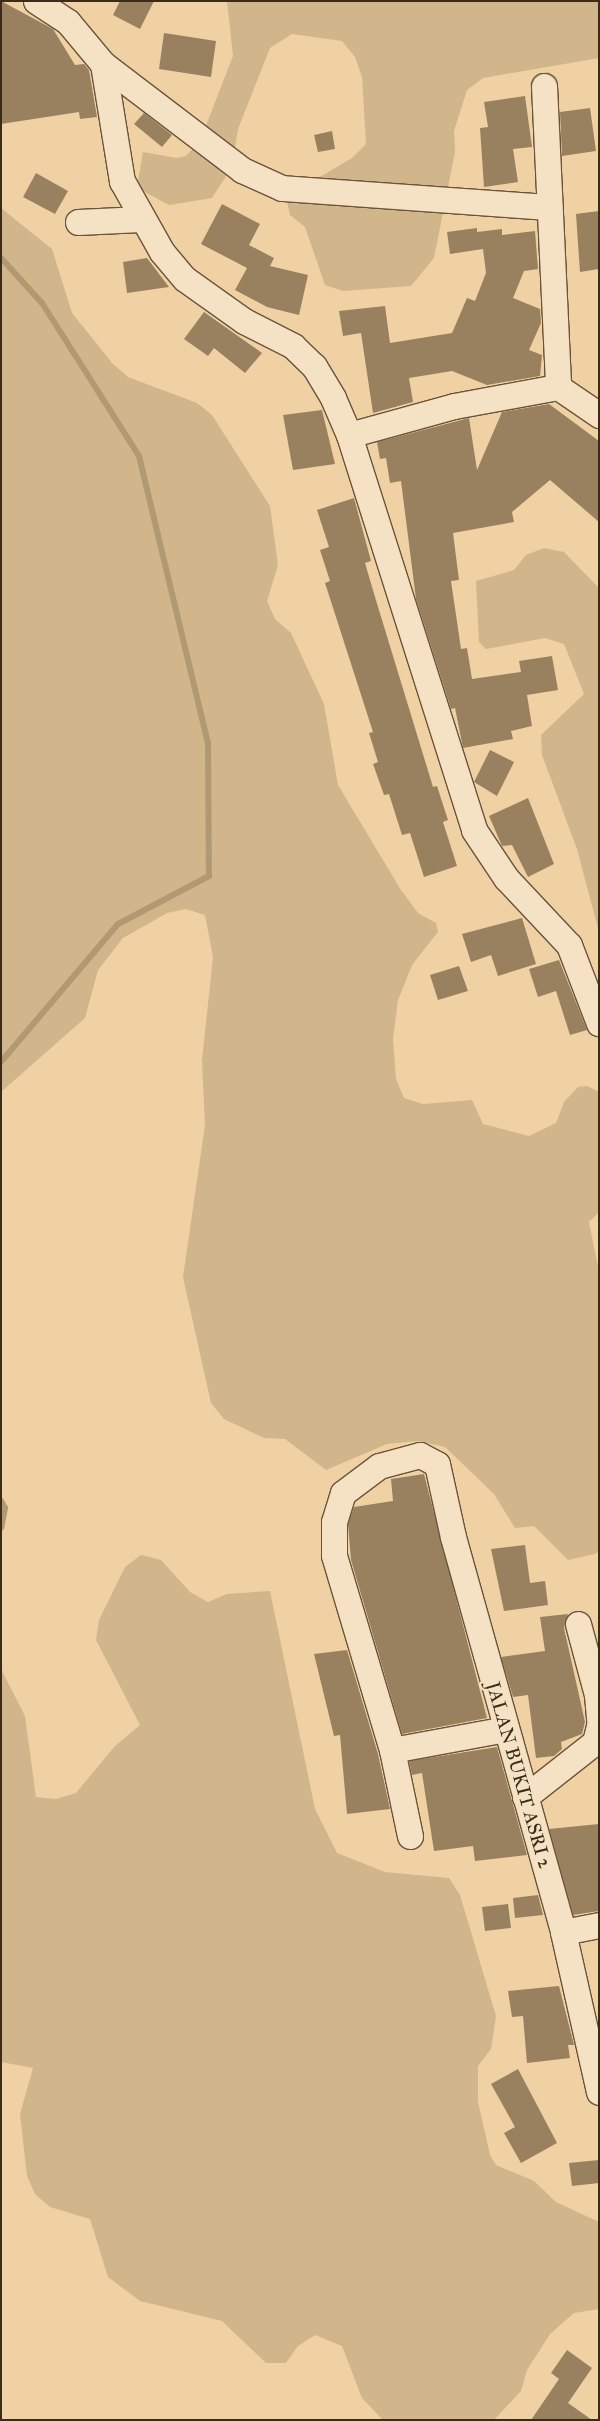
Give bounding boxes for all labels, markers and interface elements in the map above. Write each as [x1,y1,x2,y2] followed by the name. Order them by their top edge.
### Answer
[481,1679,557,1871] street label: JALAN BUKIT ASRI 2

